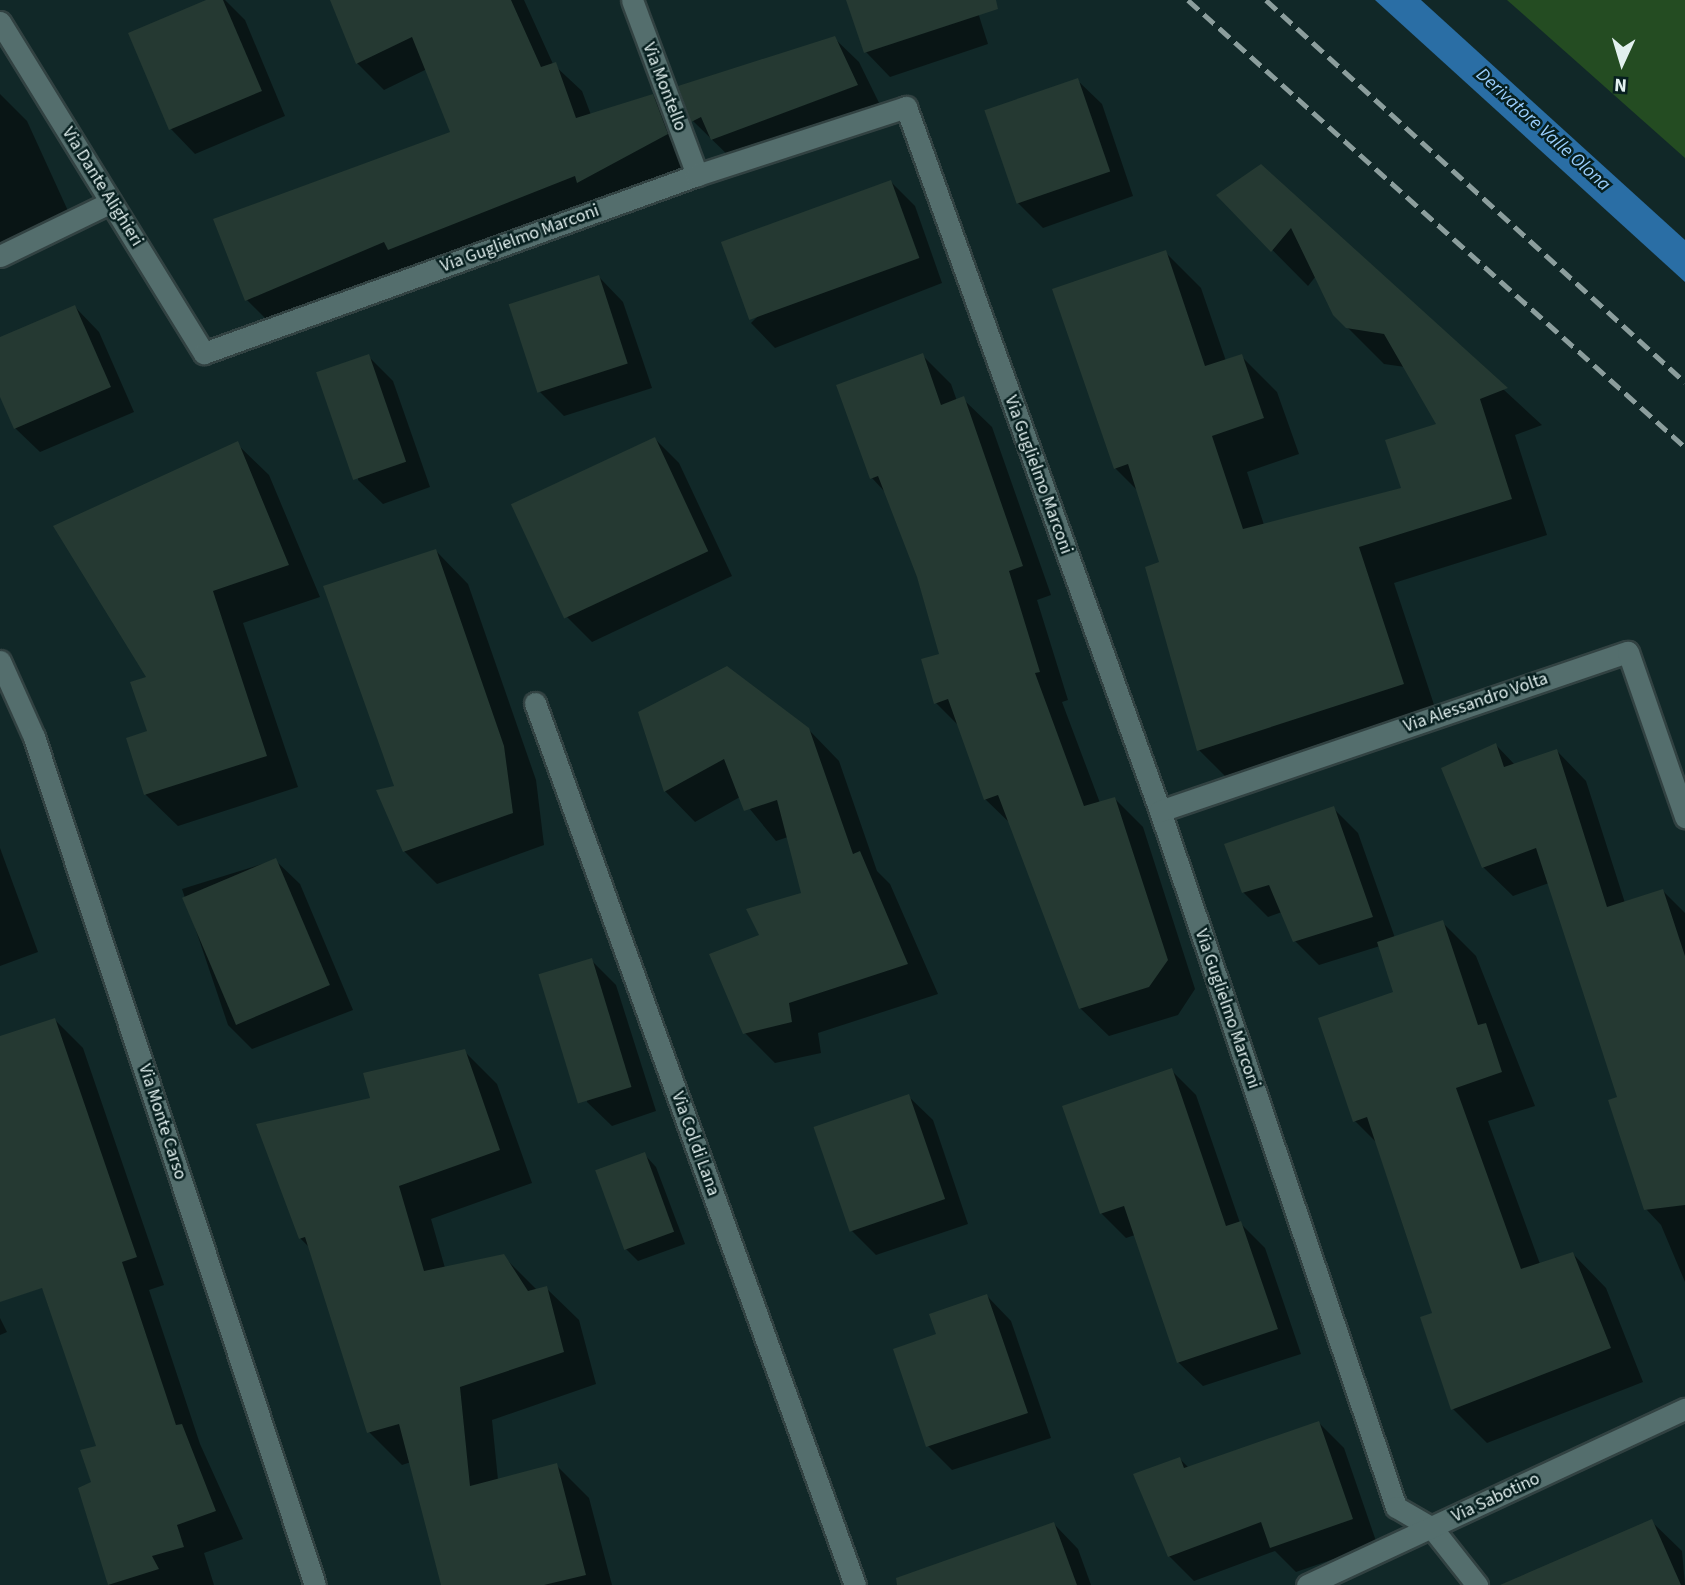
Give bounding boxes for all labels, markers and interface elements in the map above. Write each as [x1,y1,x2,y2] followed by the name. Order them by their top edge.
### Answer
[1587,28,1657,98] north arrow
[637,40,691,134] street label: Via Montello
[1471,64,1615,196] water label: Derivatore Valle Olona
[1613,71,1628,98] text: N
[57,123,147,251] street label: Via Dante Alighieri
[438,200,602,278] street label: Via Guglielmo Marconi
[999,393,1077,557] street label: Via Guglielmo Marconi
[1401,668,1551,738] street label: Via Alessandro Volta
[1190,926,1264,1092] street label: Via Guglielmo Marconi
[133,1061,191,1183] street label: Via Monte Carso
[666,1089,724,1199] street label: Via Col di Lana
[1449,1468,1543,1528] street label: Via Sabotino

